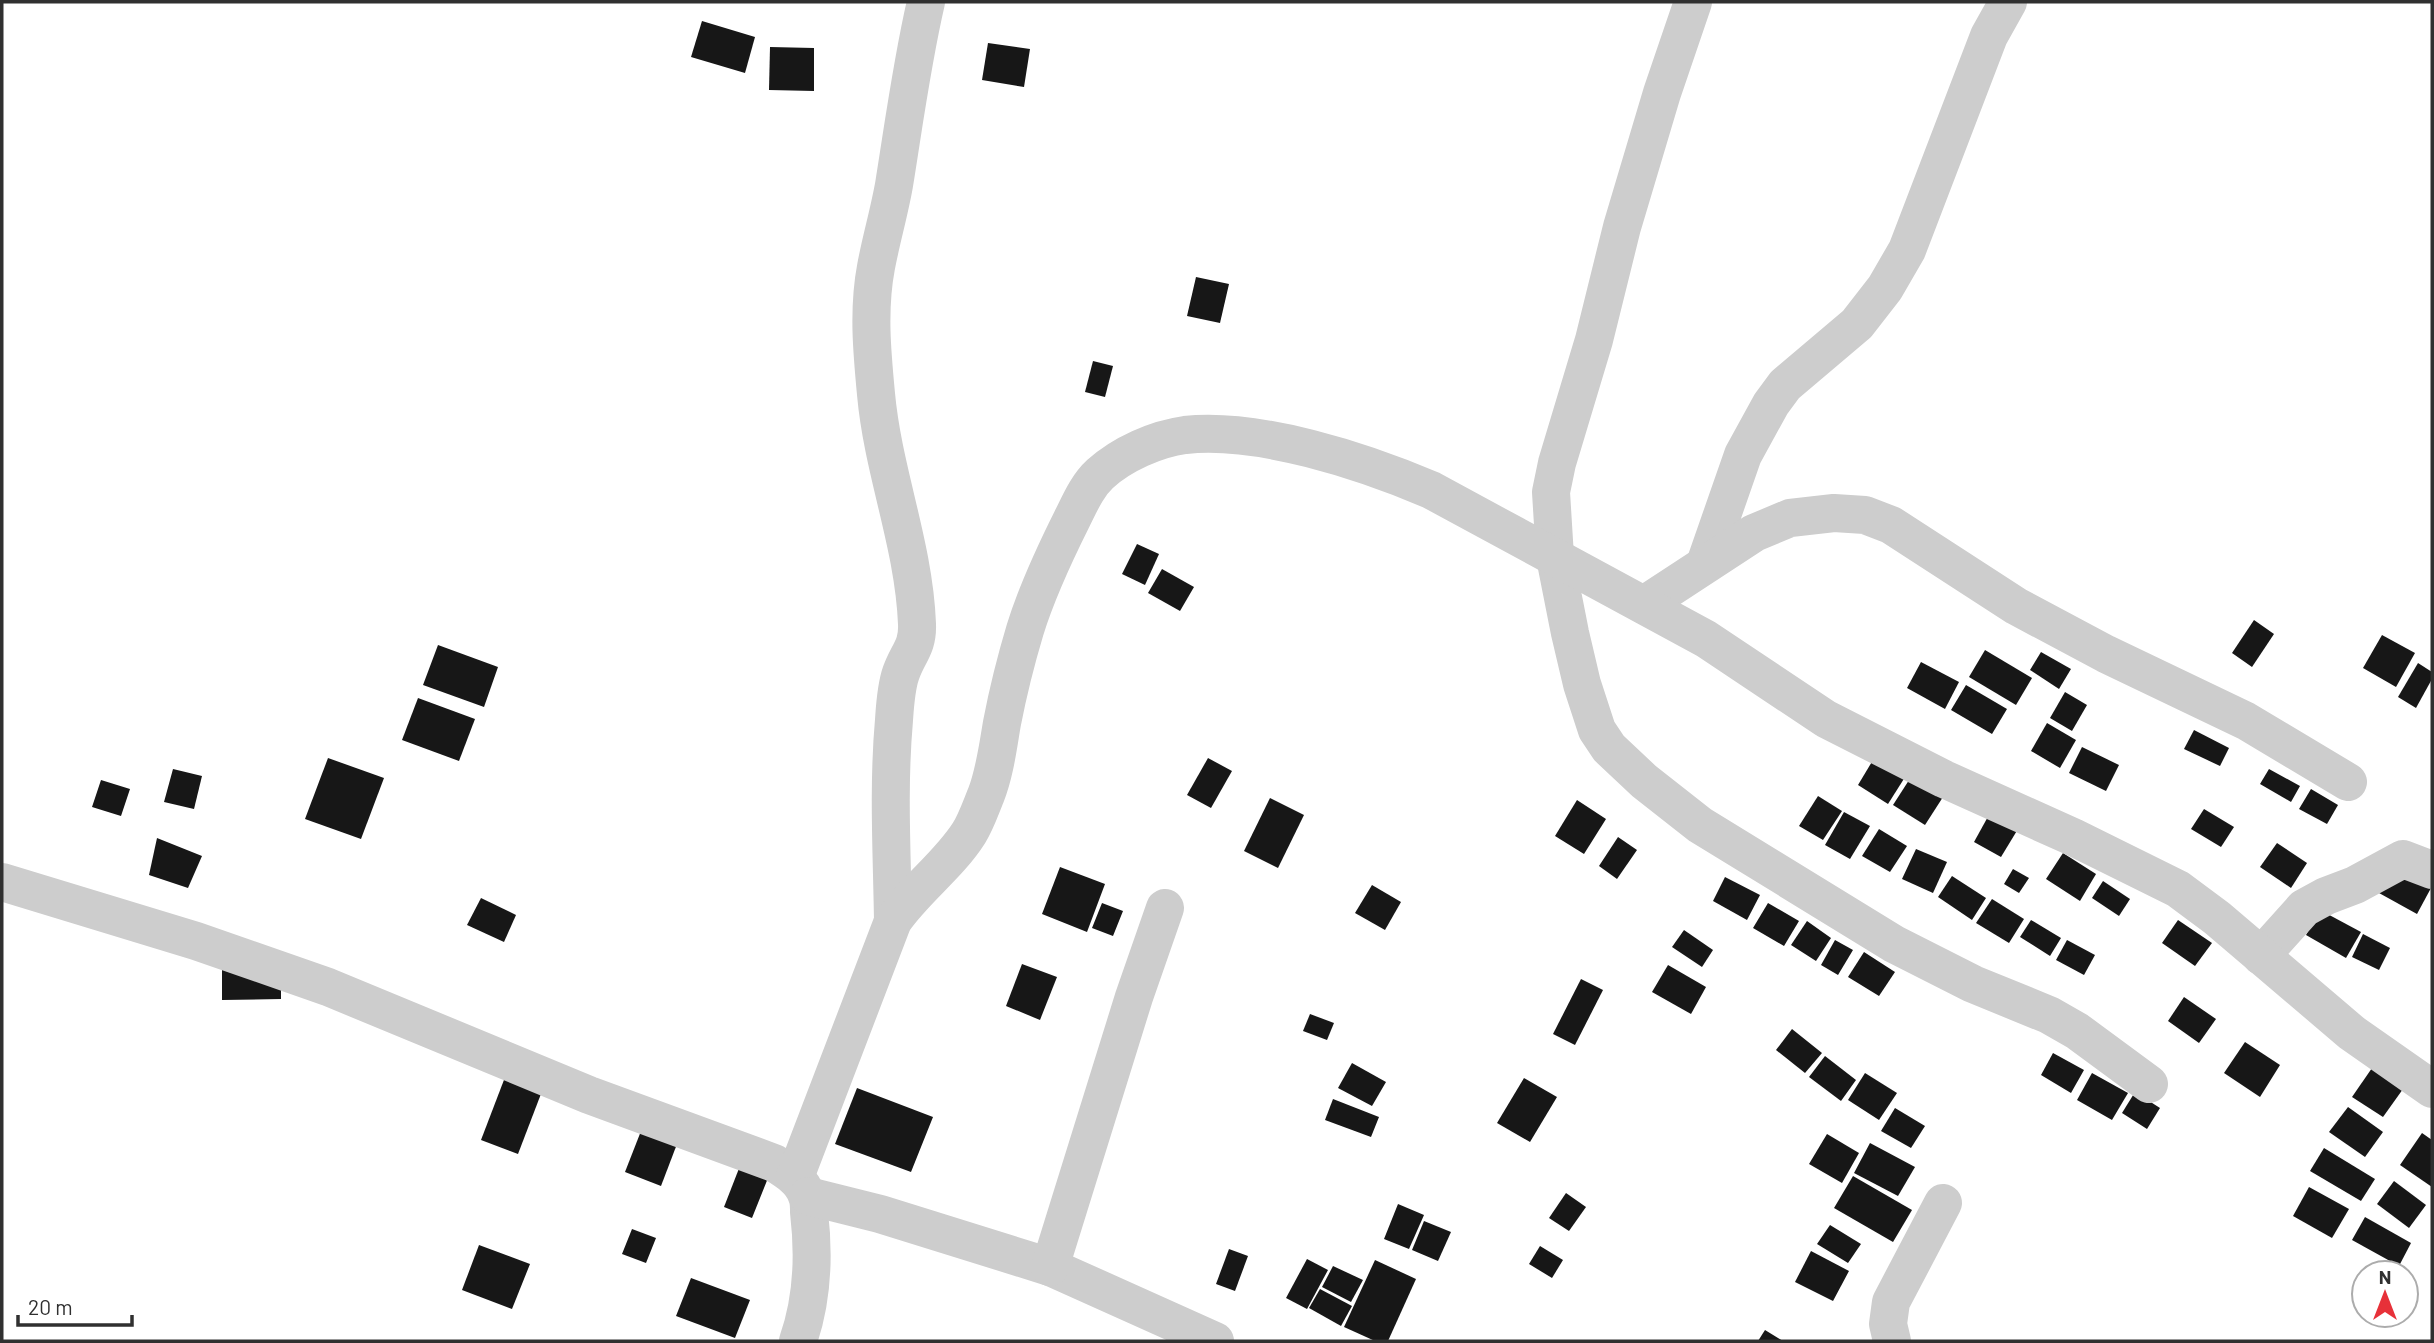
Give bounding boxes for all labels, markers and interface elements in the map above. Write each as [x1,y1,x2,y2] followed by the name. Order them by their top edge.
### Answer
[2350,1259,2420,1329] north arrow
[2379,1265,2391,1288] text: N
[18,1284,131,1328] scale bar
[28,1294,73,1319] text: 20 m

